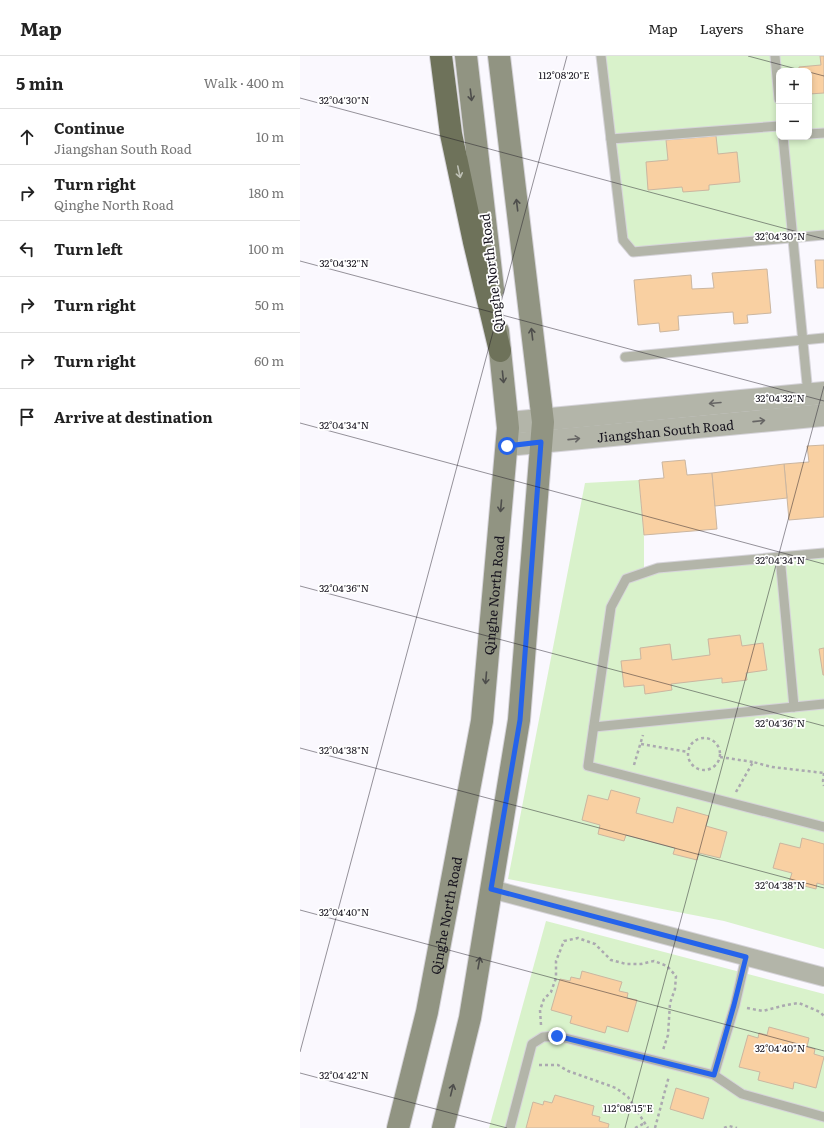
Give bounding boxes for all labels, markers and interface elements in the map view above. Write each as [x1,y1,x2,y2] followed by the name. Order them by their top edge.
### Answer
[20,14,62,42] text: Map
[648,18,678,38] text: Map
[700,18,743,38] text: Layers
[765,18,804,38] text: Share
[538,67,590,82] text: 112°08'20"E
[776,68,812,140] map controls
[776,68,812,104] button: +
[16,70,64,95] text: 5 min
[204,73,284,92] text: Walk · 400 m
[467,88,475,101] one-way arrow
[319,92,369,107] text: 32°04'30"N
[776,104,812,140] button: −
[54,116,124,139] text: Continue
[16,126,38,148] icon: ahead
[256,127,284,146] text: 10 m
[54,139,192,158] text: Jiangshan South Road
[455,165,463,178] one-way arrow
[54,172,136,195] text: Turn right
[16,182,38,204] icon: right
[249,183,284,202] text: 180 m
[54,195,174,214] text: Qinghe North Road
[513,199,521,212] one-way arrow
[474,212,508,334] street label: Qinghe North Road
[755,228,805,243] text: 32°04'30"N
[54,237,123,260] text: Turn left
[16,238,38,260] icon: left
[248,239,284,258] text: 100 m
[319,255,369,270] text: 32°04'32"N
[54,293,136,316] text: Turn right
[16,294,38,316] icon: right
[255,295,284,314] text: 50 m
[528,328,536,341] one-way arrow
[54,349,136,372] text: Turn right
[16,350,38,372] icon: right
[254,351,284,370] text: 60 m
[499,370,507,383] one-way arrow
[755,390,805,405] text: 32°04'32"N
[709,399,722,407] one-way arrow
[54,405,213,428] text: Arrive at destination
[16,406,38,428] icon: arrive
[596,414,735,446] street label: Jiangshan South Road
[319,417,369,432] text: 32°04'34"N
[752,418,765,425] one-way arrow
[567,436,580,443] one-way arrow
[498,437,516,455] route start
[498,499,505,512] one-way arrow
[478,535,508,656] street label: Qinghe North Road
[755,552,805,567] text: 32°04'34"N
[319,580,369,595] text: 32°04'36"N
[482,671,489,684] one-way arrow
[755,715,805,730] text: 32°04'36"N
[319,742,369,757] text: 32°04'38"N
[425,855,466,976] street label: Qinghe North Road
[755,877,805,892] text: 32°04'38"N
[319,904,369,919] text: 32°04'40"N
[475,957,483,970] one-way arrow
[548,1027,566,1045] route end
[755,1040,805,1055] text: 32°04'40"N
[319,1067,369,1082] text: 32°04'42"N
[449,1084,457,1097] one-way arrow
[603,1100,653,1115] text: 112°08'15"E

